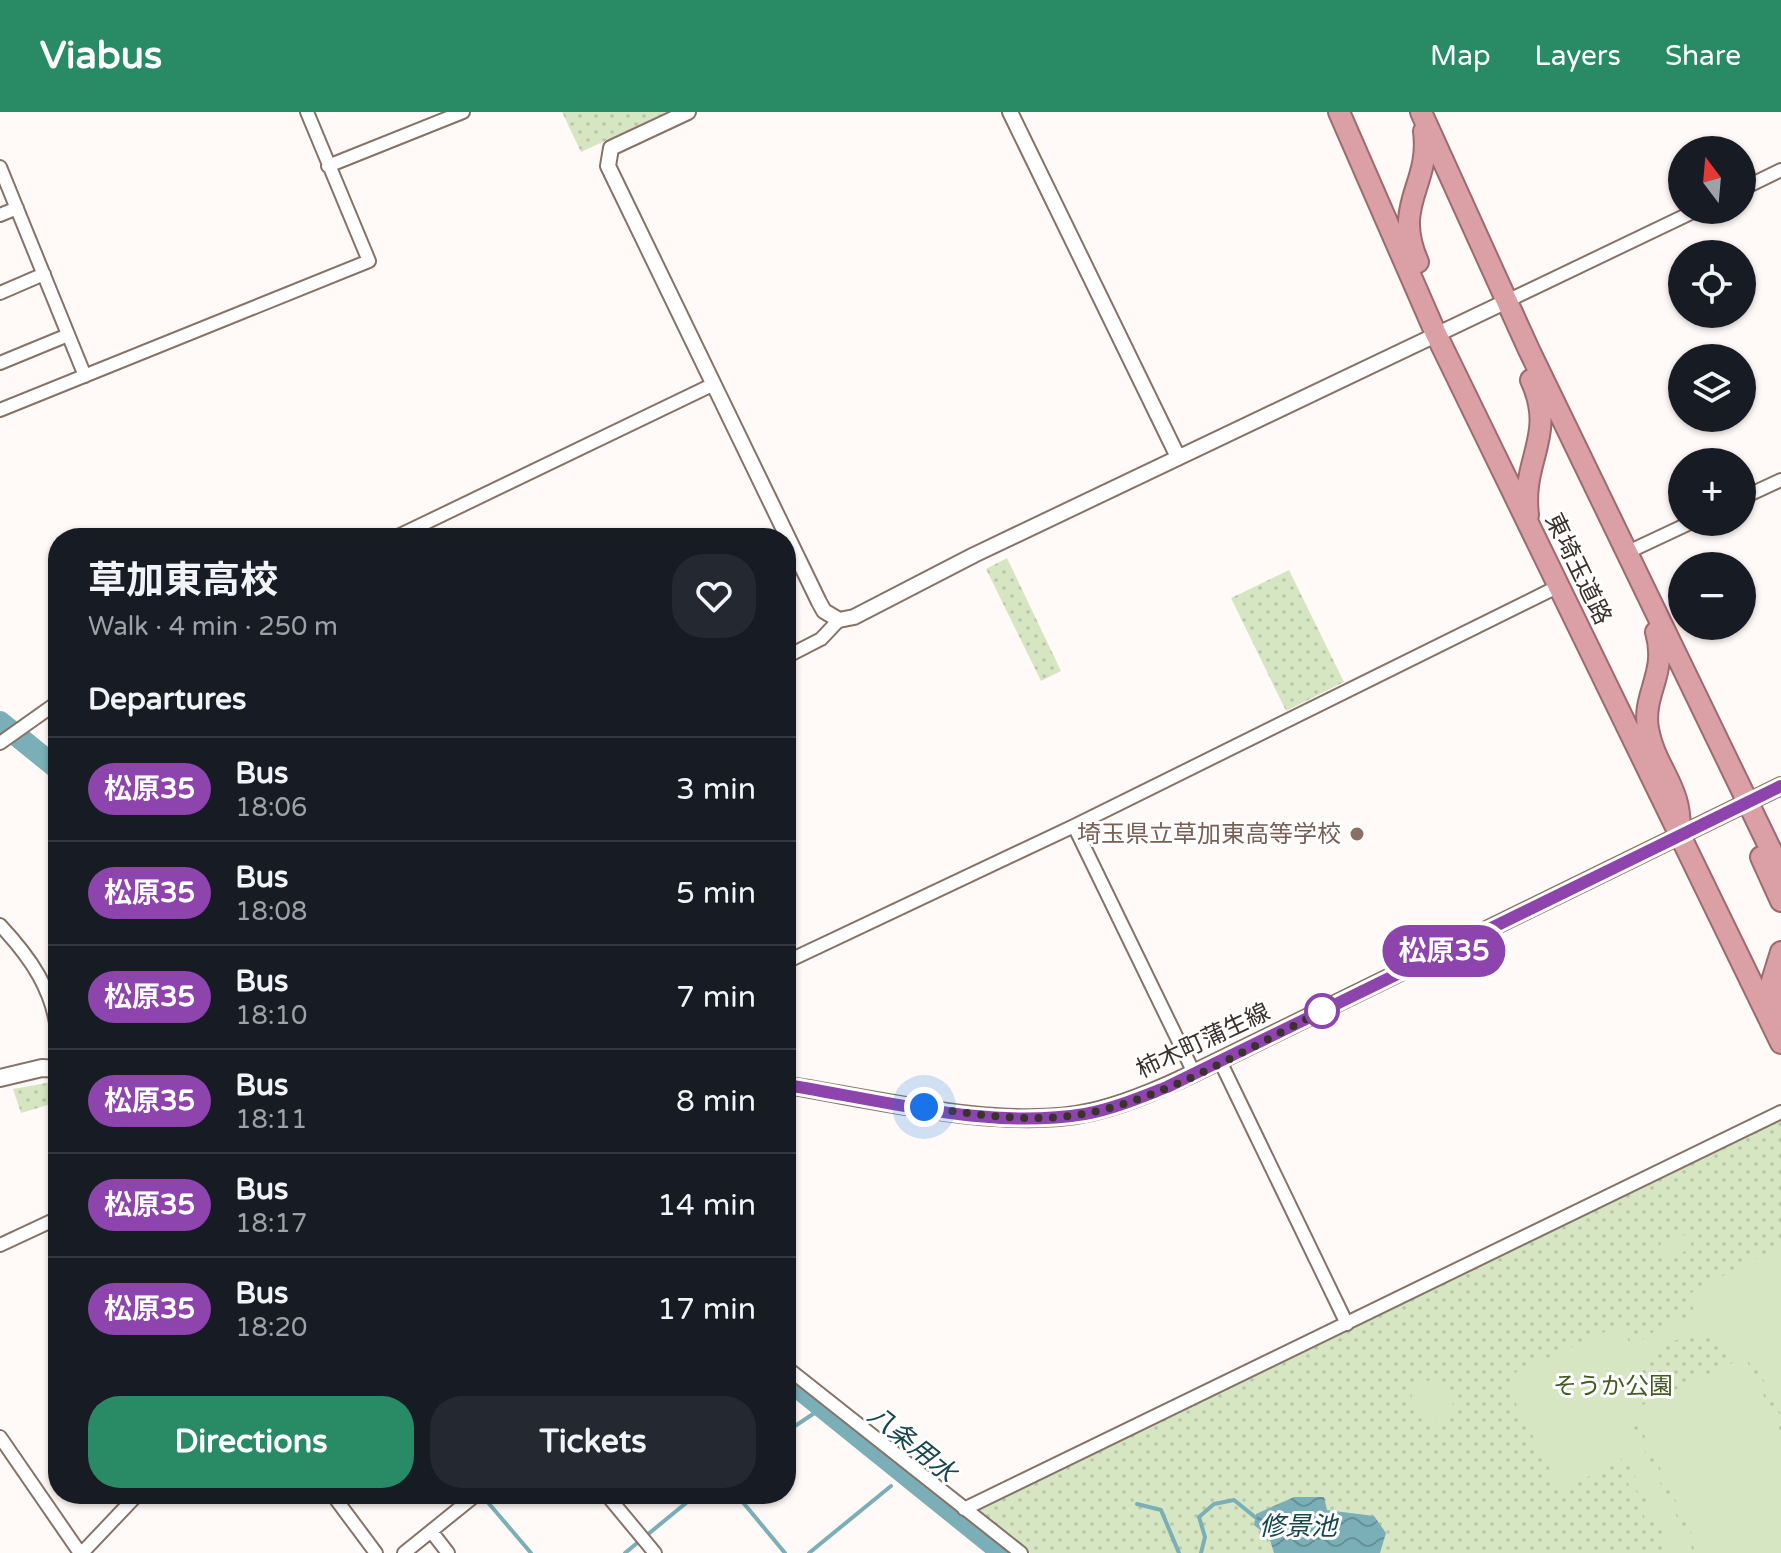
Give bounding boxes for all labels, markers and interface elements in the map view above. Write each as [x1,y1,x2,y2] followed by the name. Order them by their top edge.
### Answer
[40,33,162,79] text: Viabus
[1430,39,1491,73] text: Map
[1535,39,1621,73] text: Layers
[1665,39,1741,73] text: Share
[1668,136,1756,224] north arrow
[1668,136,1756,640] map controls
[1668,240,1756,328] button: locate
[1668,344,1756,432] button: layers
[1668,448,1756,536] button: +
[1539,509,1617,629] street label: 東埼玉道路
[1668,552,1756,640] button: −
[672,554,756,638] button: heart
[88,558,278,604] text: 草加東高校
[88,611,338,642] text: Walk · 4 min · 250 m
[88,681,246,718] text: Departures
[235,755,288,792] text: Bus
[676,771,756,808] text: 3 min
[104,772,195,806] text: 松原35
[235,792,307,823] text: 18:06
[1077,820,1341,849] place label: 埼玉県立草加東高等学校
[1348,825,1366,843] marker: 埼玉県立草加東高等学校
[235,859,288,896] text: Bus
[676,875,756,912] text: 5 min
[104,876,195,910] text: 松原35
[235,896,307,927] text: 18:08
[1388,925,1500,977] line badge: 松原35
[1398,934,1490,968] text: 松原35
[235,963,288,1000] text: Bus
[676,979,756,1016] text: 7 min
[104,980,195,1014] text: 松原35
[1305,994,1339,1028] unlabelled marker
[1132,997,1274,1085] street label: 柿木町蒲生線
[235,1000,307,1031] text: 18:10
[235,1067,288,1104] text: Bus
[676,1083,756,1120] text: 8 min
[104,1084,195,1118] text: 松原35
[904,1087,944,1127] your location
[235,1104,307,1135] text: 18:11
[235,1171,288,1208] text: Bus
[657,1187,756,1224] text: 14 min
[104,1188,195,1222] text: 松原35
[235,1208,307,1239] text: 18:17
[235,1275,288,1312] text: Bus
[657,1291,756,1328] text: 17 min
[104,1292,195,1326] text: 松原35
[235,1312,307,1343] text: 18:20
[1553,1372,1673,1401] park label: そうか公園
[88,1396,414,1488] button: Directions
[430,1396,756,1488] button: Tickets
[862,1399,964,1491] water label: 八条用水
[1259,1511,1340,1542] water label: 修景池

